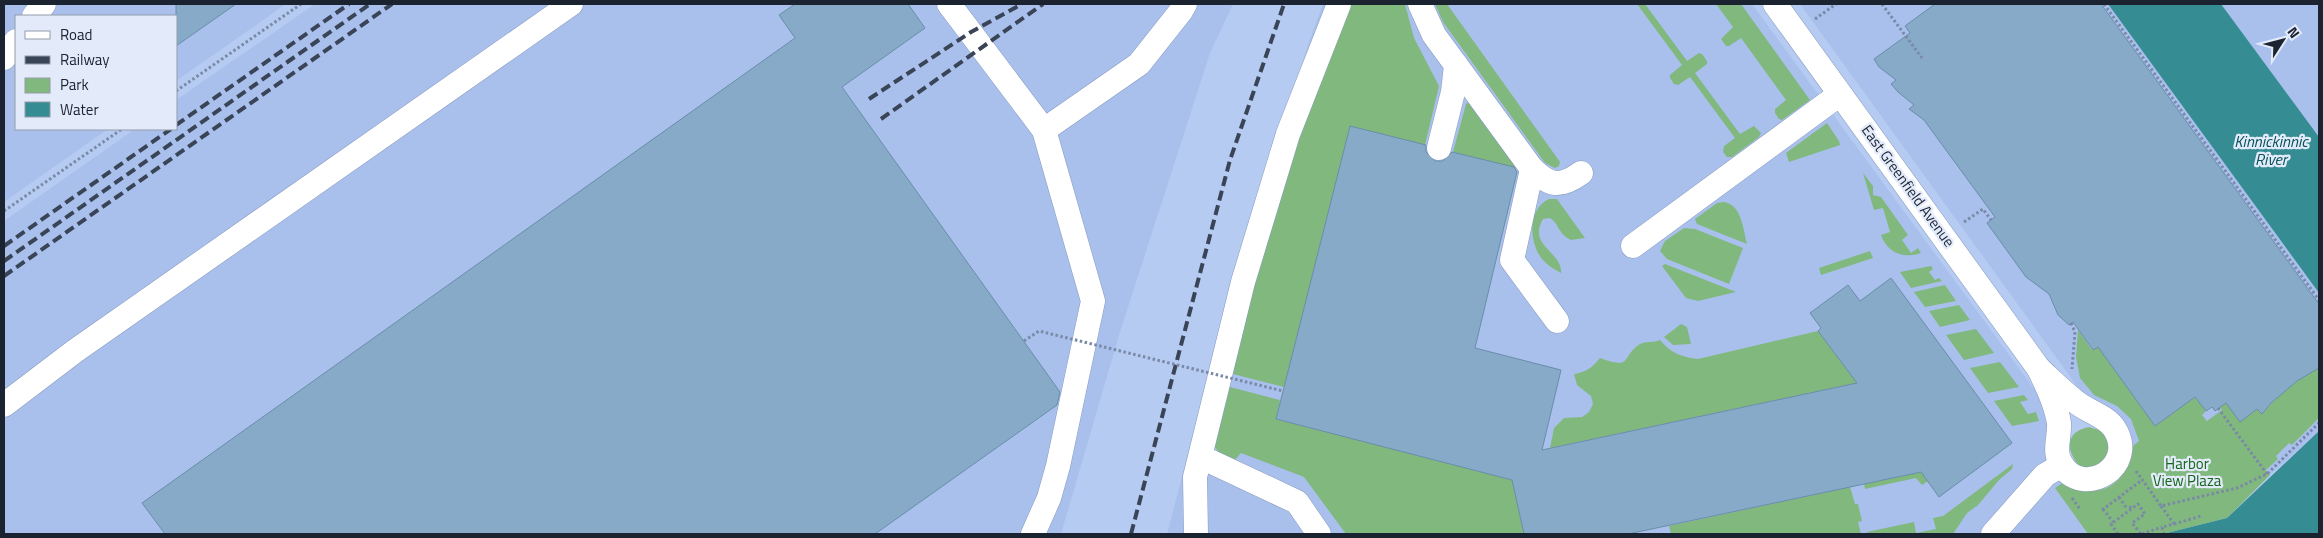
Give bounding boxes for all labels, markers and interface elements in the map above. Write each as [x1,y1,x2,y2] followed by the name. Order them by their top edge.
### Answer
[15,15,178,130] legend
[2258,15,2308,65] north arrow
[2283,22,2305,42] text: N
[60,23,92,46] text: Road
[60,48,110,71] text: Railway
[60,73,89,96] text: Park
[60,98,99,121] text: Water
[1856,120,1961,252] street label: East Greenfield Avenue
[2234,129,2309,171] water label: Kinnickinnic River
[2153,452,2222,492] park label: Harbor View Plaza

